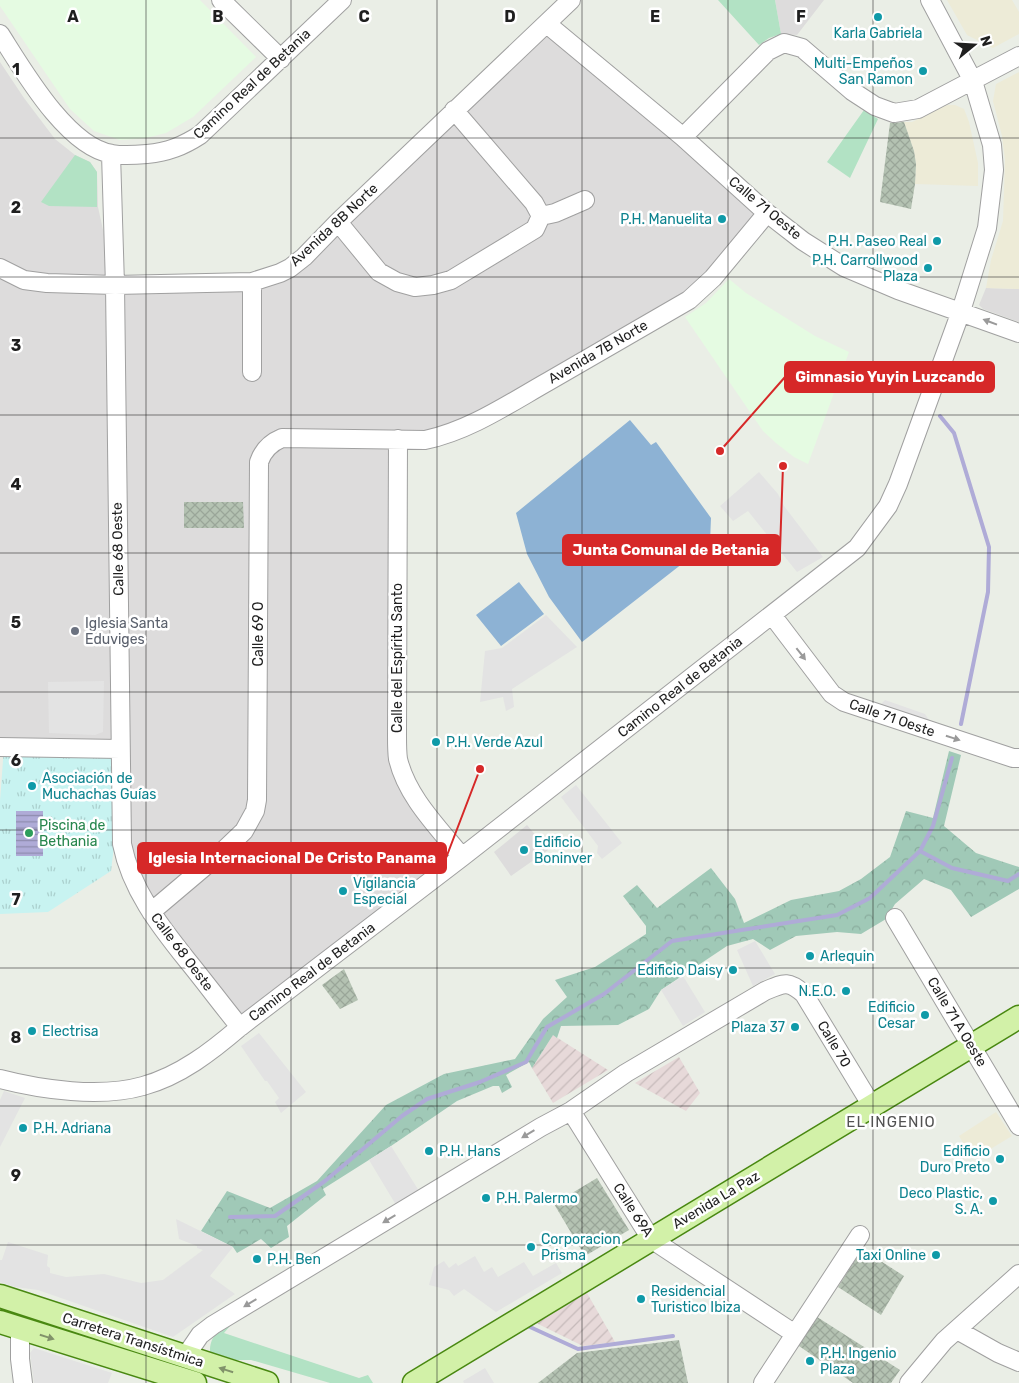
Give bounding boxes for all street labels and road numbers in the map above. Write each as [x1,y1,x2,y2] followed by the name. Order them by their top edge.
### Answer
[190,25,314,143] street label: Camino Real de Betania
[725,173,805,243] street label: Calle 71 Oeste
[287,180,381,270] street label: Avenida 8B Norte
[545,317,651,387] street label: Avenida 7B Norte
[109,502,127,596] street label: Calle 68 Oeste
[389,583,406,733] street label: Calle del Espíritu Santo
[250,602,267,666] street label: Calle 69 O
[614,633,746,741] street label: Camino Real de Betania
[847,695,937,741] street label: Calle 71 Oeste
[147,909,217,995] street label: Calle 68 Oeste
[245,919,379,1025] street label: Camino Real de Betania
[924,974,991,1070] street label: Calle 71 A Oeste
[814,1018,855,1070] street label: Calle 70
[669,1167,763,1233] street label: Avenida La Paz
[609,1180,657,1241] street label: Calle 69A
[60,1309,206,1371] street label: Carretera Transístmica

